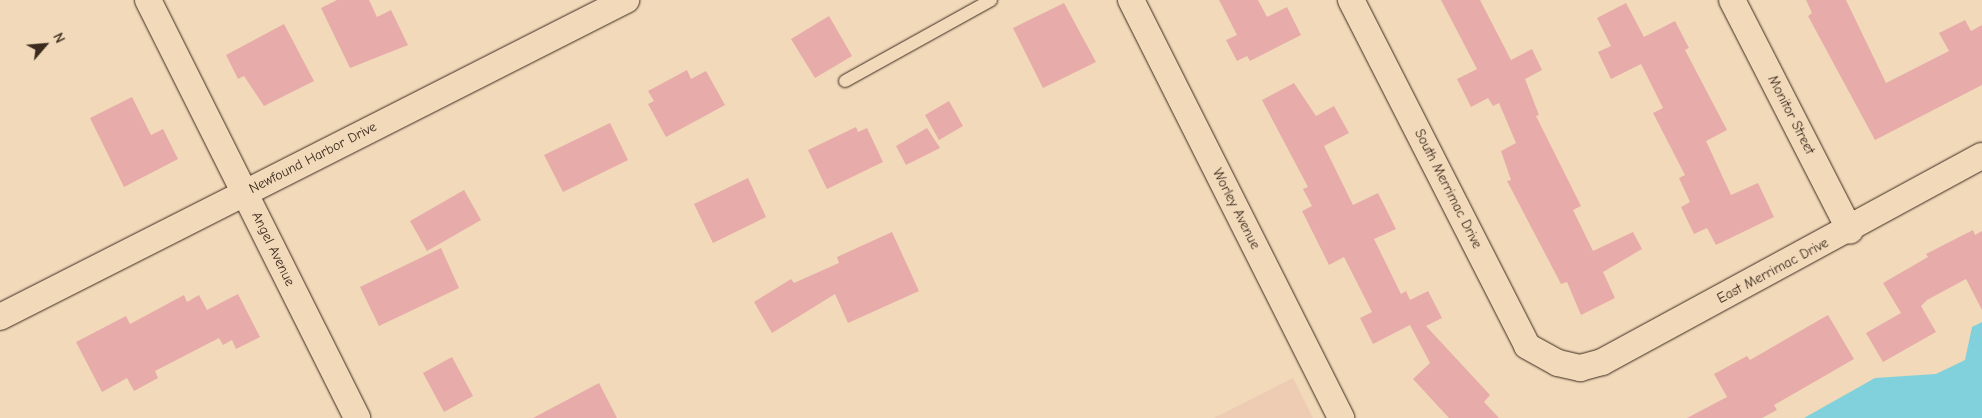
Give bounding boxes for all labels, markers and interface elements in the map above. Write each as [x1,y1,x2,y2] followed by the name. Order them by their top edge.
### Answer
[20,20,70,70] north arrow
[49,30,68,46] text: N
[1764,73,1818,157] street label: Monitor Street
[246,119,380,197] street label: Newfound Harbor Drive
[1411,126,1485,252] street label: South Merrimac Drive
[1208,166,1264,252] street label: Worley Avenue
[248,209,298,289] street label: Angel Avenue
[1715,235,1831,307] street label: East Merrimac Drive

